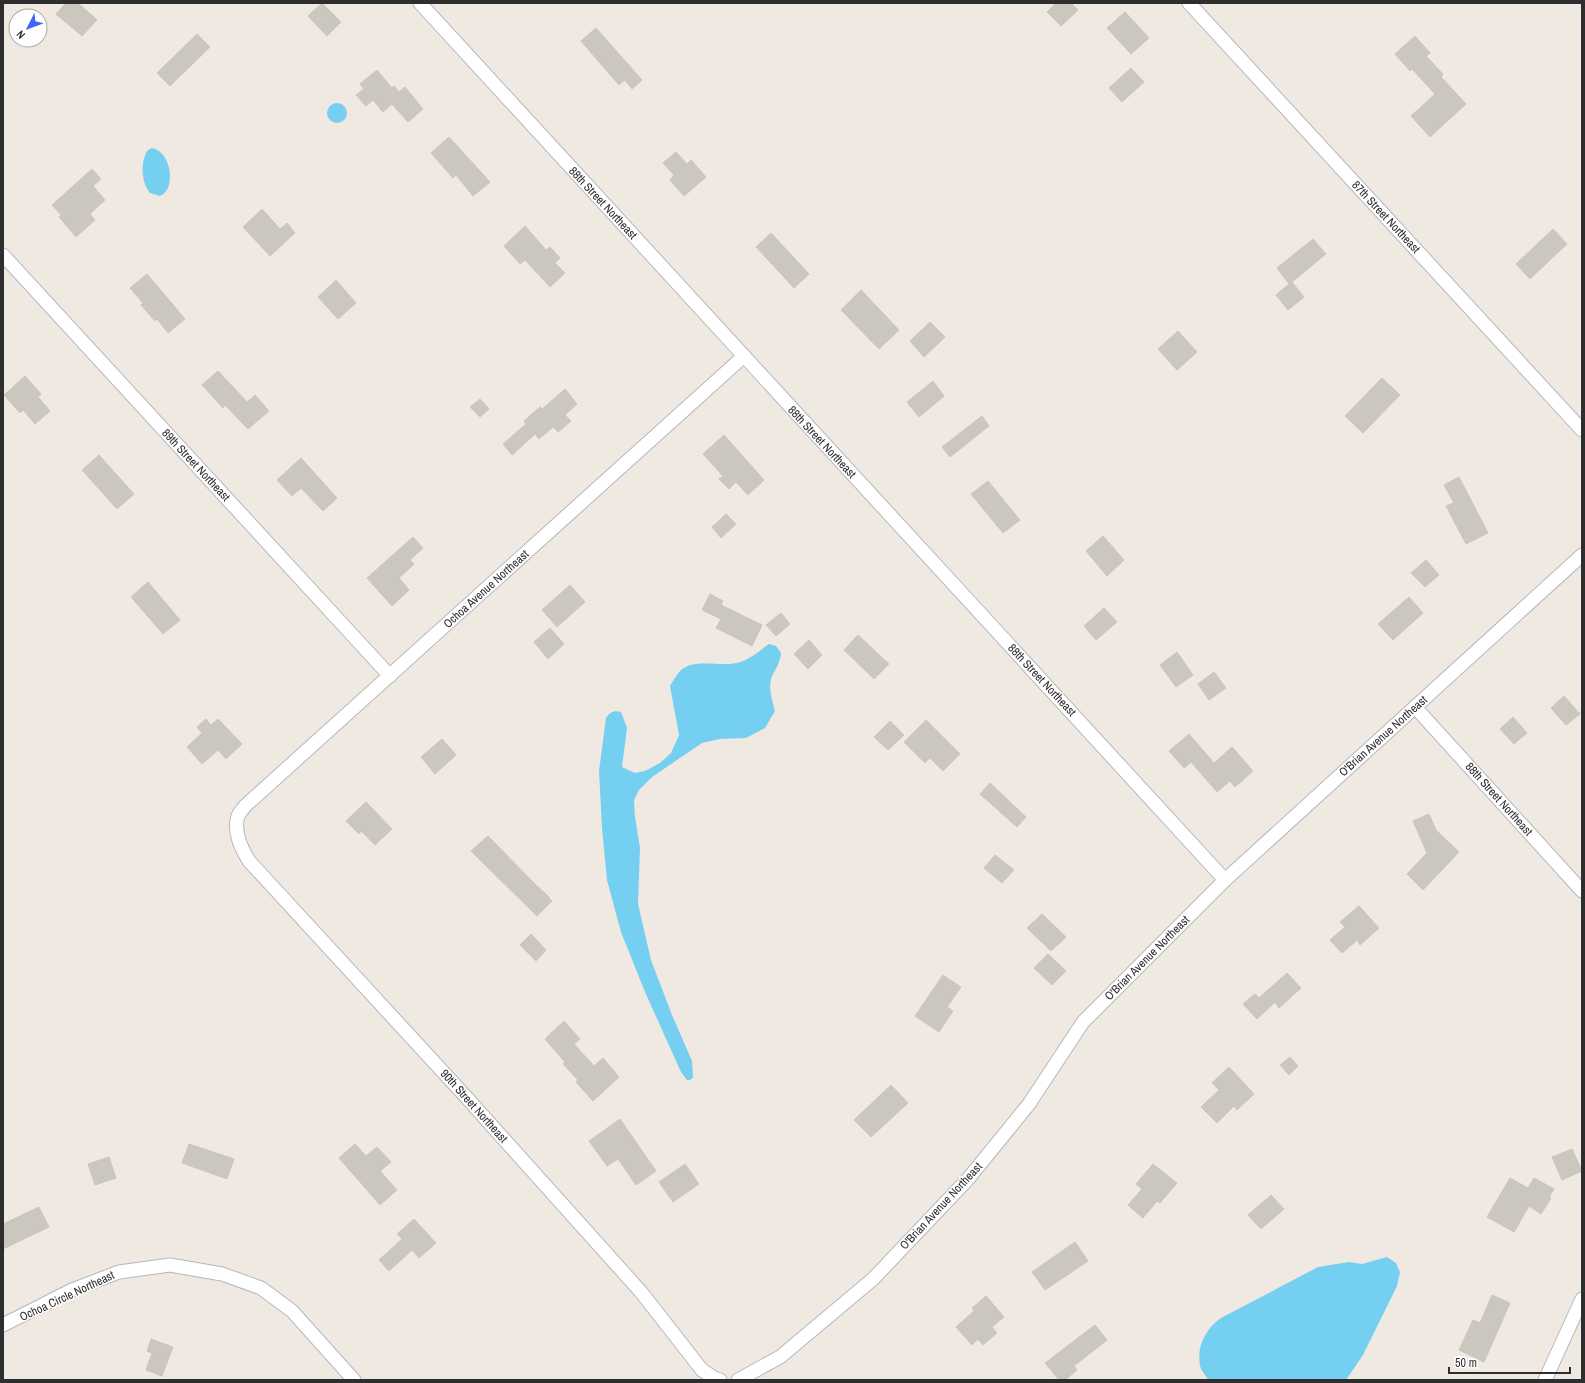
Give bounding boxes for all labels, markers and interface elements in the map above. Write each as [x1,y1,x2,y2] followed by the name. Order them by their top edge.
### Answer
[8,8,48,48] north arrow
[13,28,28,42] text: N
[565,163,641,243] street label: 88th Street Northeast
[1348,177,1424,257] street label: 87th Street Northeast
[784,402,860,482] street label: 88th Street Northeast
[158,425,234,505] street label: 89th Street Northeast
[440,546,532,632] street label: Ochoa Avenue Northeast
[1004,640,1080,720] street label: 88th Street Northeast
[1335,692,1431,780] street label: O'Brian Avenue Northeast
[1462,759,1536,839] street label: 88th Street Northeast
[1101,912,1193,1004] street label: O'Brian Avenue Northeast
[437,1066,511,1146] street label: 90th Street Northeast
[896,1159,986,1253] street label: O'Brian Avenue Northeast
[17,1267,117,1325] street label: Ochoa Circle Northeast
[1449,1349,1570,1375] scale bar
[1455,1355,1477,1371] text: 50 m

